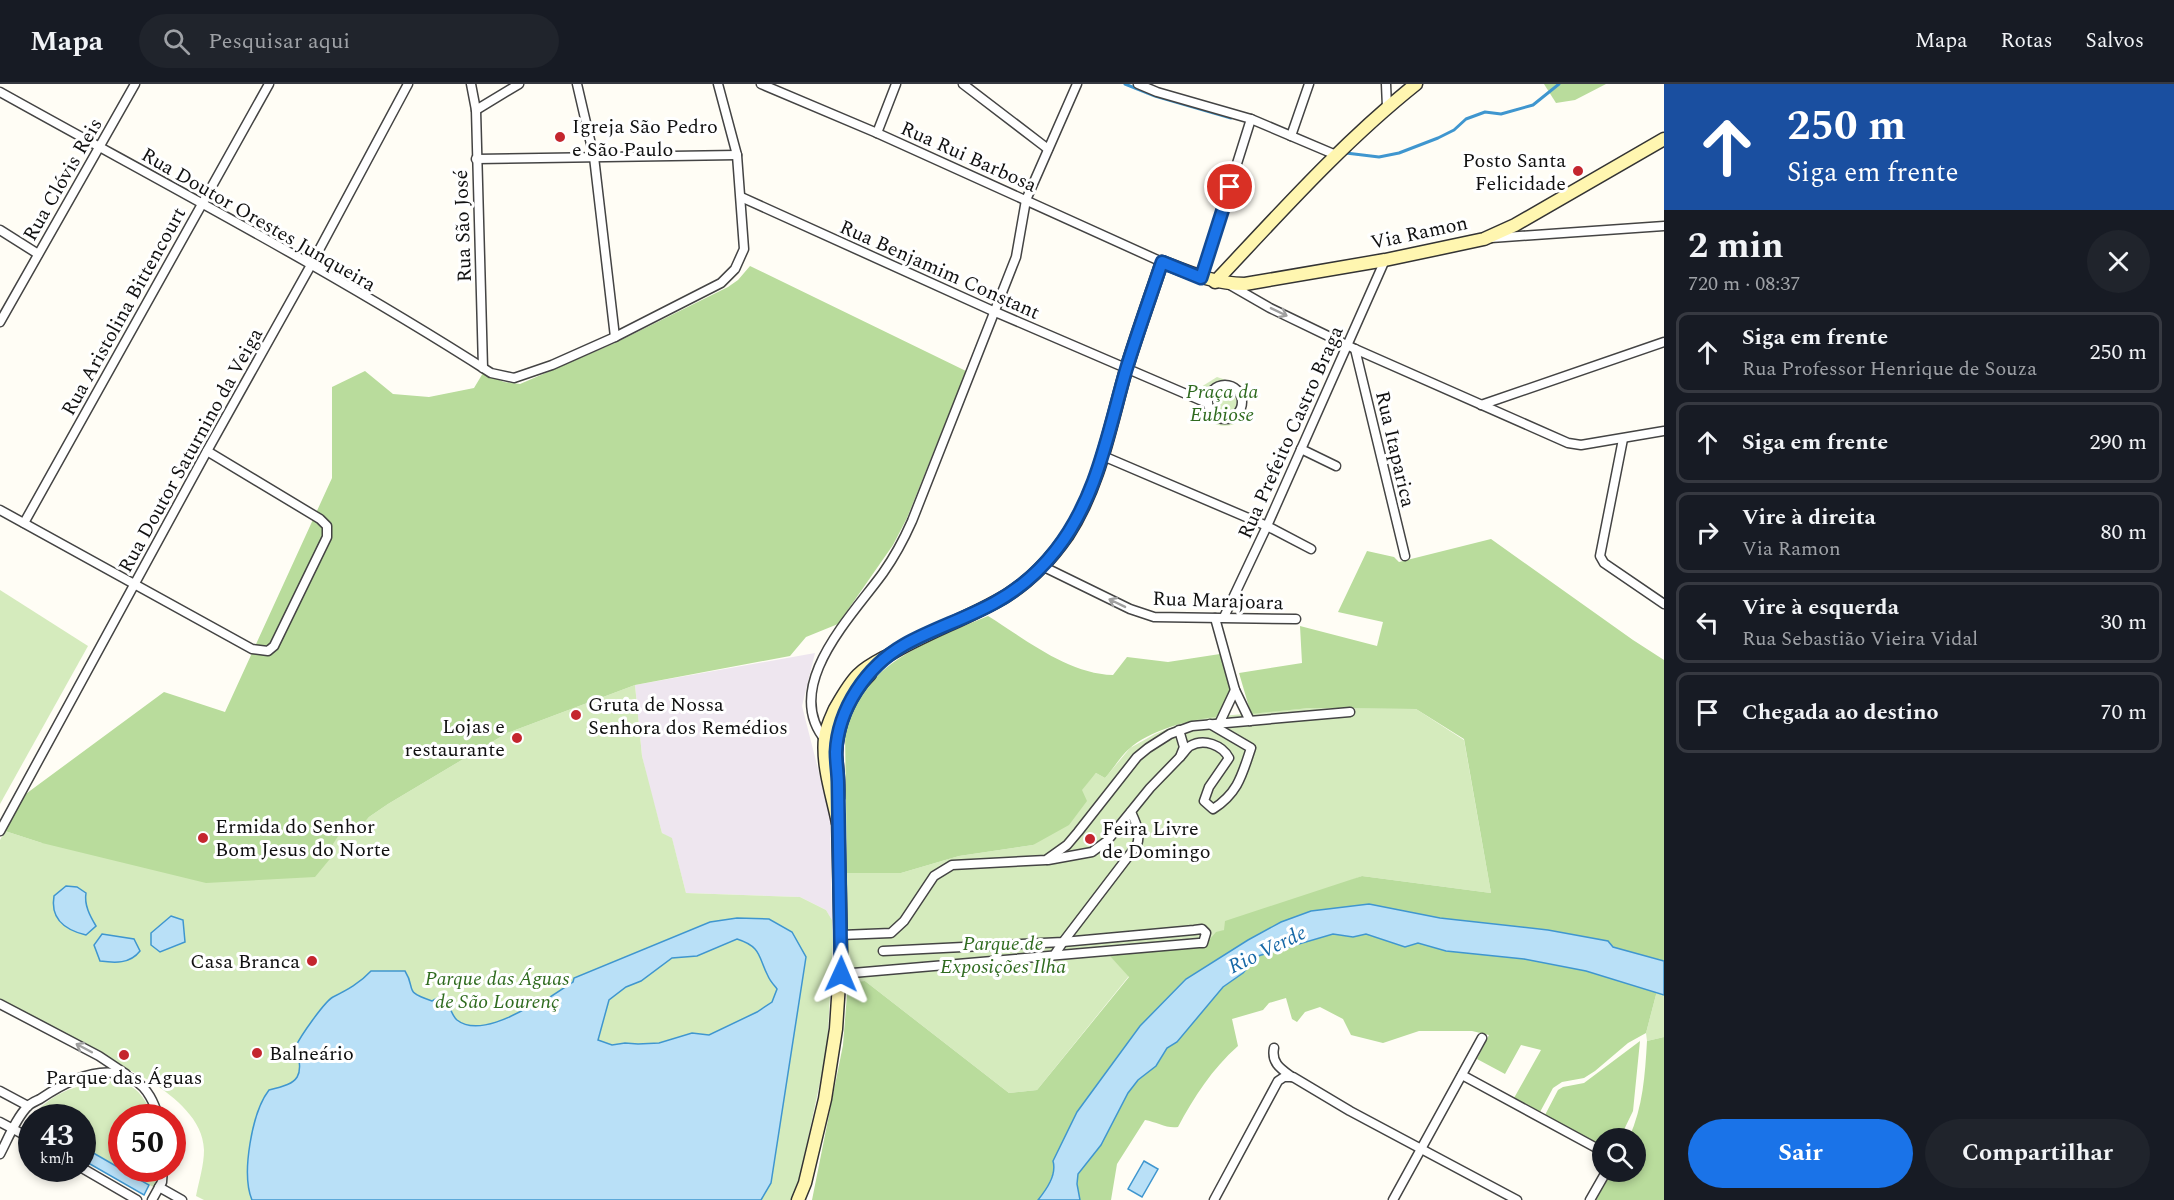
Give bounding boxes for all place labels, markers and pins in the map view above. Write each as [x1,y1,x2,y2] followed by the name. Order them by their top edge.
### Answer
[572,112,718,165] place label: Igreja São Pedro e São Paulo
[553,130,567,144] marker: Igreja São Pedro e São Paulo
[1462,146,1566,199] place label: Posto Santa Felicidade
[1204,161,1255,212] pin
[1571,164,1585,178] marker: Posto Santa Felicidade
[588,690,788,743] place label: Gruta de Nossa Senhora dos Remédios
[569,708,583,722] marker: Gruta de Nossa Senhora dos Remédios
[405,712,505,765] place label: Lojas e restaurante
[510,731,524,745] marker: Lojas e restaurante
[215,812,390,865] place label: Ermida do Senhor Bom Jesus do Norte
[1102,814,1211,867] place label: Feira Livre de Domingo
[196,831,210,845] marker: Ermida do Senhor Bom Jesus do Norte
[1083,832,1097,846] marker: Feira Livre de Domingo
[190,947,300,977] place label: Casa Branca
[305,954,319,968] marker: Casa Branca
[269,1039,354,1069] place label: Balneário
[250,1046,264,1060] marker: Balneário
[117,1048,131,1062] marker: Parque das Águas
[46,1063,202,1093] place label: Parque das Águas

